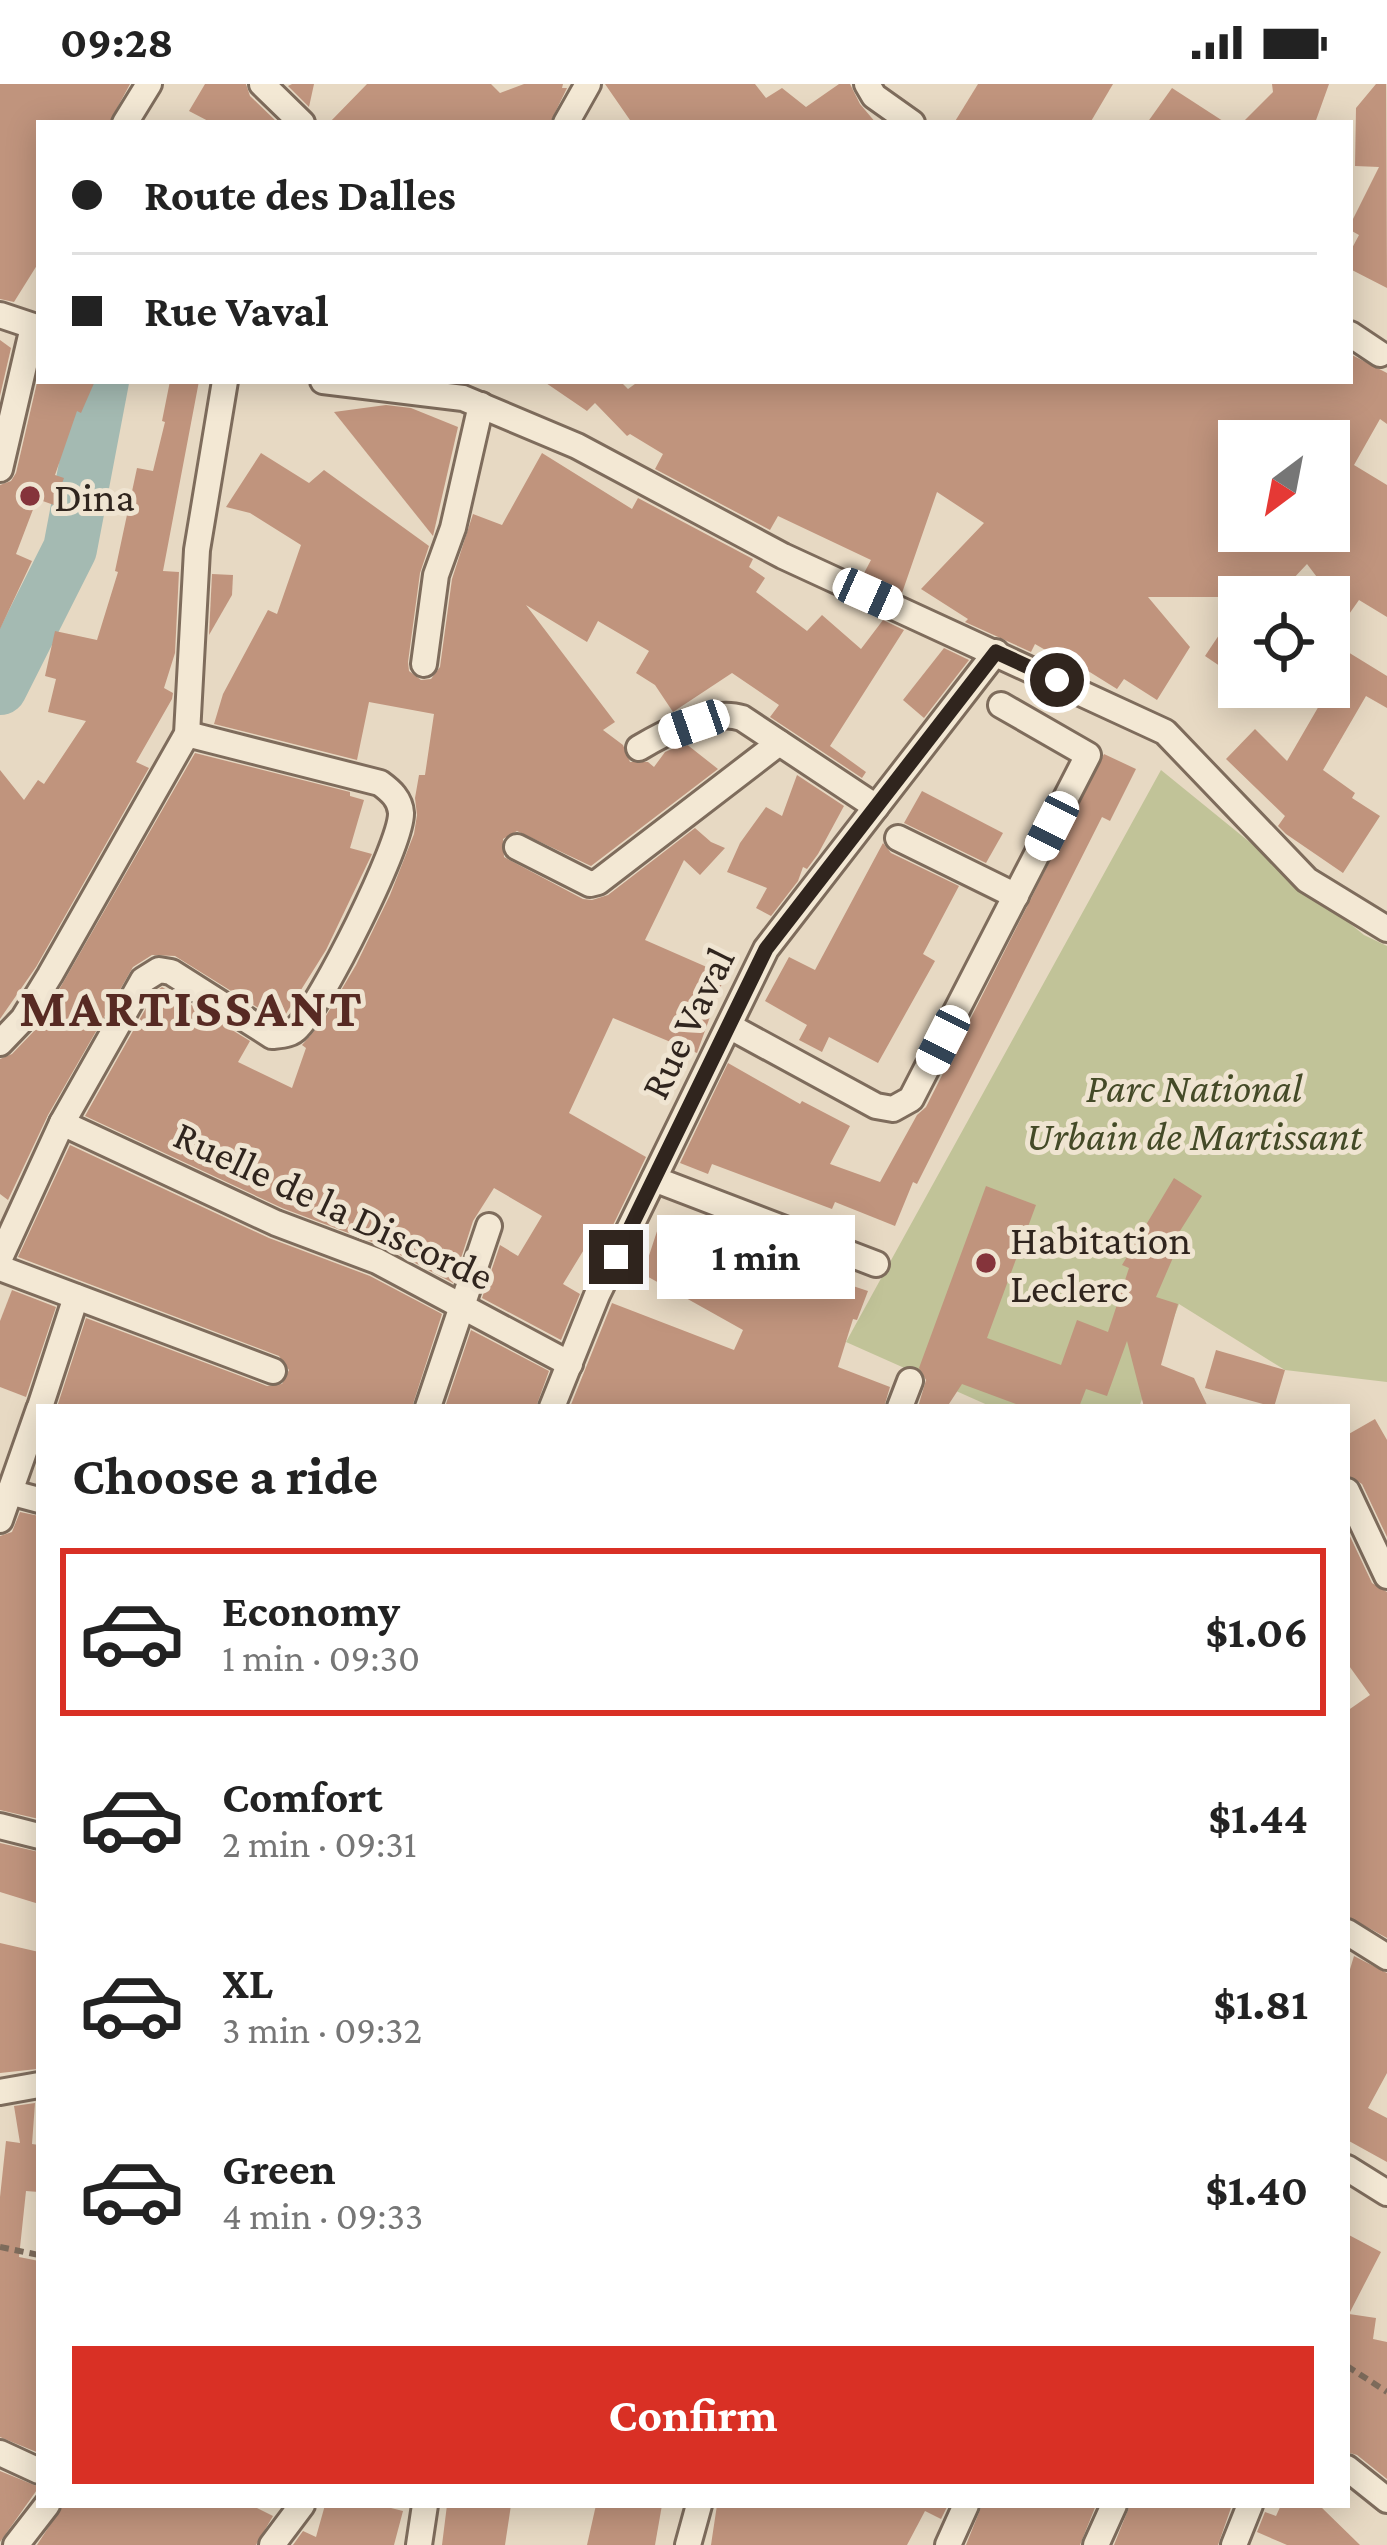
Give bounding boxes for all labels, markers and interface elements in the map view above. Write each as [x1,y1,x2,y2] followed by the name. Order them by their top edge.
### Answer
[60,17,174,67] text: 09:28
[144,170,456,220] text: Route des Dalles
[144,286,329,336] text: Rue Vaval
[1218,420,1350,552] north arrow
[1218,420,1350,708] map controls
[54,473,135,520] place label: Dina
[17,483,43,509] marker: Dina
[828,563,908,625] car
[1218,576,1350,708] button: locate
[1030,653,1084,707] route start
[654,695,734,753] car
[1020,786,1084,866] car
[630,940,744,1106] street label: Rue Vaval
[19,978,365,1038] district label: MARTISSANT
[911,1000,975,1080] car
[1026,1064,1363,1159] park label: Parc National Urbain de Martissant
[167,1110,501,1300] street label: Ruelle de la Discorde
[658,1215,856,1299] callout: 1 min
[1010,1216,1191,1311] place label: Habitation Leclerc
[589,1230,643,1284] route end
[712,1235,800,1278] text: 1 min
[973,1250,999,1276] marker: Habitation Leclerc
[72,1446,378,1506] text: Choose a ride
[78,1578,186,1686] icon: car
[222,1586,400,1636] text: Economy
[1205,1607,1308,1657] text: $1.06
[222,1636,420,1679] text: 1 min · 09:30
[78,1764,186,1872] icon: car
[222,1772,383,1822] text: Comfort
[1208,1793,1308,1843] text: $1.44
[222,1822,417,1865] text: 2 min · 09:31
[78,1950,186,2058] icon: car
[222,1958,273,2008] text: XL
[1213,1979,1308,2029] text: $1.81
[222,2008,422,2051] text: 3 min · 09:32
[78,2136,186,2244] icon: car
[222,2144,336,2194] text: Green
[1205,2165,1308,2215] text: $1.40
[222,2194,423,2237] text: 4 min · 09:33
[72,2346,1314,2484] button: Confirm

